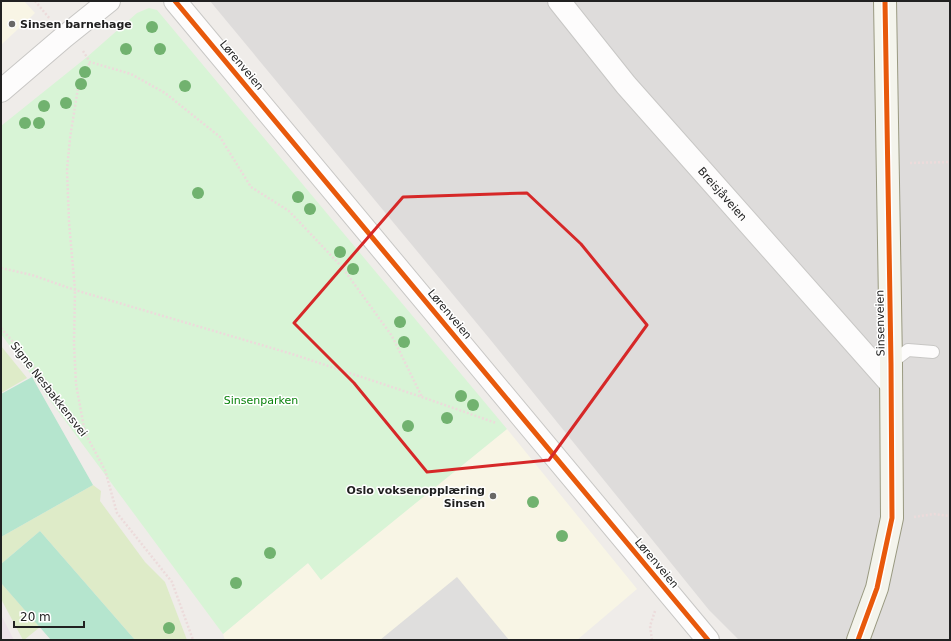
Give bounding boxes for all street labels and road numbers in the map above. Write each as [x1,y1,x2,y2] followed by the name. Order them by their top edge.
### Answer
[217,38,266,93] street label: Lørenveien
[695,165,749,224] street label: Breisjåveien
[425,287,474,342] street label: Lørenveien
[873,290,888,356] street label: Sinsenveien
[8,339,90,439] street label: Signe Nesbakkensvei
[632,536,681,591] street label: Lørenveien

